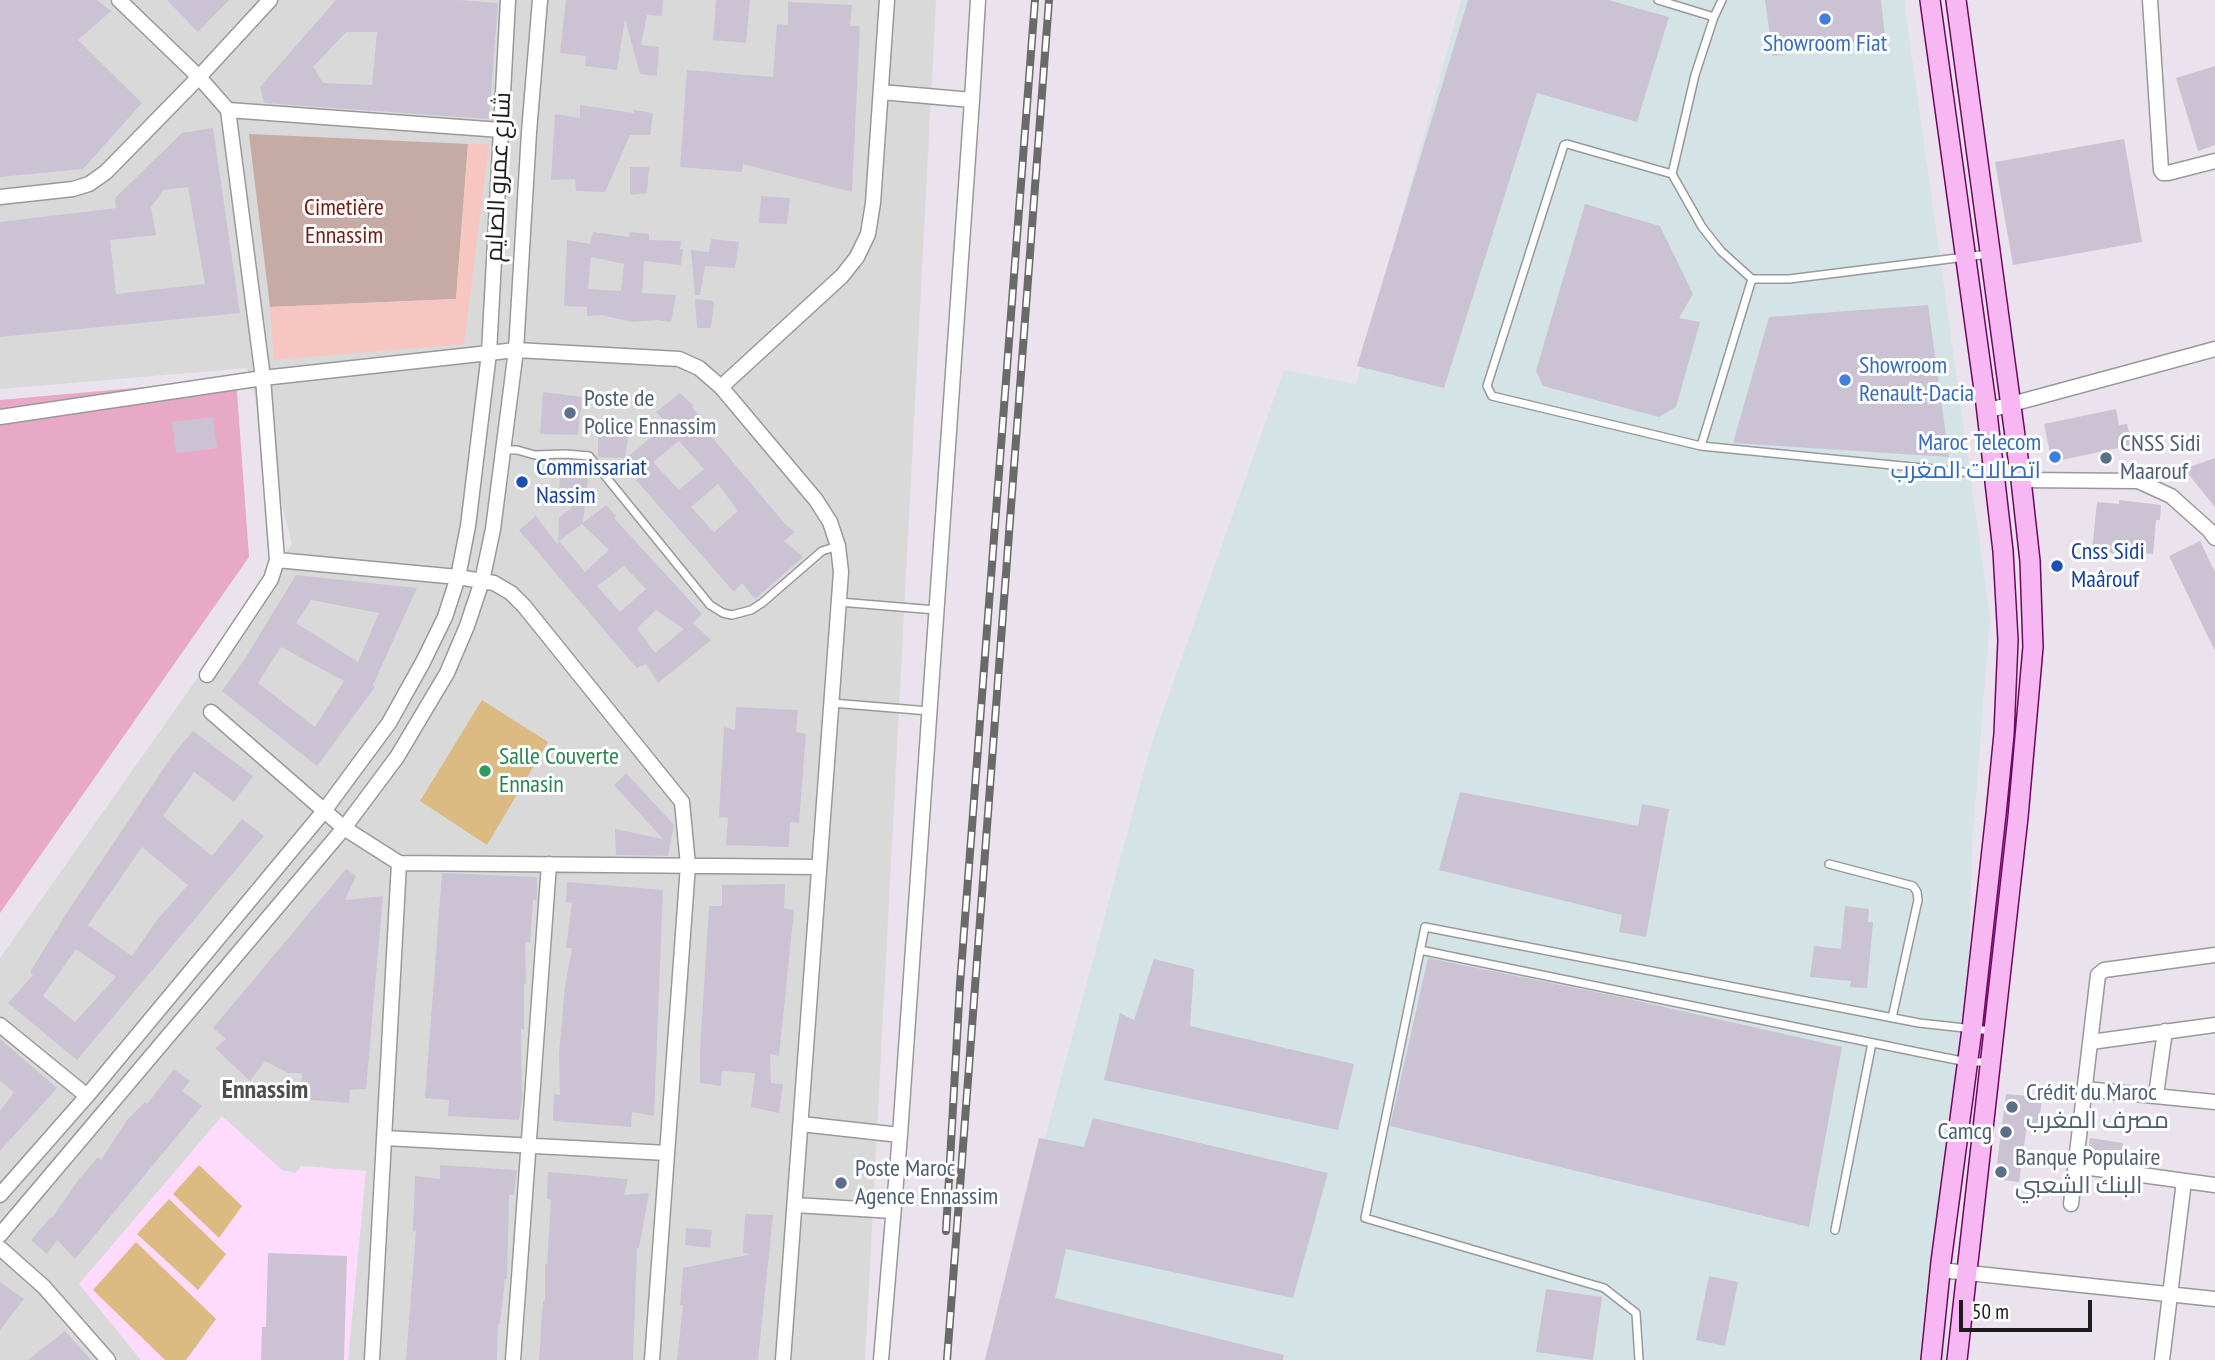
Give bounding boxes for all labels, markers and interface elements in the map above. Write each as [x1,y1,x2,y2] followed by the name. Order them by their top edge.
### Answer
[1817,11,1833,27] marker: Showroom Fiat
[1763,30,1887,58] place label: Showroom Fiat
[480,91,518,263] street label: شارع عمرو الصايم
[304,194,384,250] park label: Cimetière Ennassim
[1859,352,1974,408] place label: Showroom Renault-Dacia
[1837,372,1853,388] marker: Showroom Renault-Dacia
[584,385,716,441] place label: Poste de Police Ennassim
[562,405,578,421] marker: Poste de Police Ennassim
[1890,429,2041,485] place label: Maroc Telecom اتصالات المغرب
[2120,430,2201,486] place label: CNSS Sidi Maarouf
[2047,449,2063,465] marker: Maroc Telecom اتصالات المغرب
[2098,450,2114,466] marker: CNSS Sidi Maarouf
[536,454,647,510] place label: Commissariat Nassim
[514,474,530,490] marker: Commissariat Nassim
[2071,538,2145,594] place label: Cnss Sidi Maârouf
[2049,558,2065,574] marker: Cnss Sidi Maârouf
[499,743,619,799] place label: Salle Couverte Ennasin
[477,763,493,779] marker: Salle Couverte Ennasin
[222,1075,308,1107] district label: Ennassim
[2026,1079,2169,1135] place label: Crédit du Maroc مصرف المغرب
[2004,1099,2020,1115] marker: Crédit du Maroc مصرف المغرب
[1938,1118,1992,1146] place label: Camcg
[1998,1124,2014,1140] marker: Camcg
[2015,1144,2160,1200] place label: Banque Populaire البنك الشعبي
[855,1155,998,1211] place label: Poste Maroc Agence Ennassim
[1993,1164,2009,1180] marker: Banque Populaire البنك الشعبي
[833,1175,849,1191] marker: Poste Maroc Agence Ennassim
[1963,1286,2096,1330] scale bar
[1972,1298,2009,1325] text: 50 m

